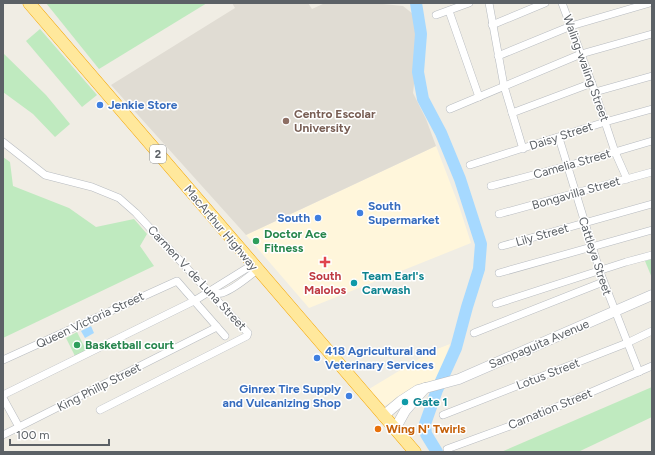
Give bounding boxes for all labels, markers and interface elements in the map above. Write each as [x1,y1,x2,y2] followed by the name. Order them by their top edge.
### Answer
[560,13,612,124] street label: Waling-waling Street
[108,98,178,112] place label: Jenkie Store
[95,100,105,110] marker: Jenkie Store
[294,107,376,135] place label: Centro Escolar University
[281,116,291,126] marker: Centro Escolar University
[528,119,595,153] street label: Daisy Street
[150,145,166,163] road number: 2
[532,146,613,182] street label: Camelia Street
[530,174,622,212] street label: Bongavilla Street
[181,183,261,274] street label: MacArthur Highway
[368,199,440,227] place label: South Supermarket
[355,208,365,218] marker: South Supermarket
[277,211,310,225] place label: South
[313,213,323,223] marker: South
[576,215,614,297] street label: Cattleya Street
[514,221,571,249] street label: Lily Street
[145,223,249,334] street label: Carmen V. de Luna Street
[264,227,327,255] place label: Doctor Ace Fitness
[251,236,261,246] marker: Doctor Ace Fitness
[320,257,330,267] marker: South Malolos
[304,269,346,297] place label: South Malolos
[362,269,424,297] place label: Team Earl's Carwash
[349,278,359,288] marker: Team Earl's Carwash
[34,289,147,351] street label: Queen Victoria Street
[487,316,592,371] street label: Sampaguita Avenue
[85,338,174,352] place label: Basketball court
[72,340,82,350] marker: Basketball court
[325,344,436,372] place label: 418 Agricultural and Veterinary Services
[312,353,322,363] marker: 418 Agricultural and Veterinary Services
[514,355,582,392] street label: Lotus Street
[55,360,144,414] street label: King Phillp Street
[223,382,341,410] place label: Ginrex Tire Supply and Vulcanizing Shop
[506,386,594,432] street label: Carnation Street
[344,391,354,401] marker: Ginrex Tire Supply and Vulcanizing Shop
[413,395,448,409] place label: Gate 1
[400,397,410,407] marker: Gate 1
[10,421,109,447] scale bar
[386,422,466,436] place label: Wing N' Twirls
[373,424,383,434] marker: Wing N' Twirls
[16,428,50,442] text: 100 m

